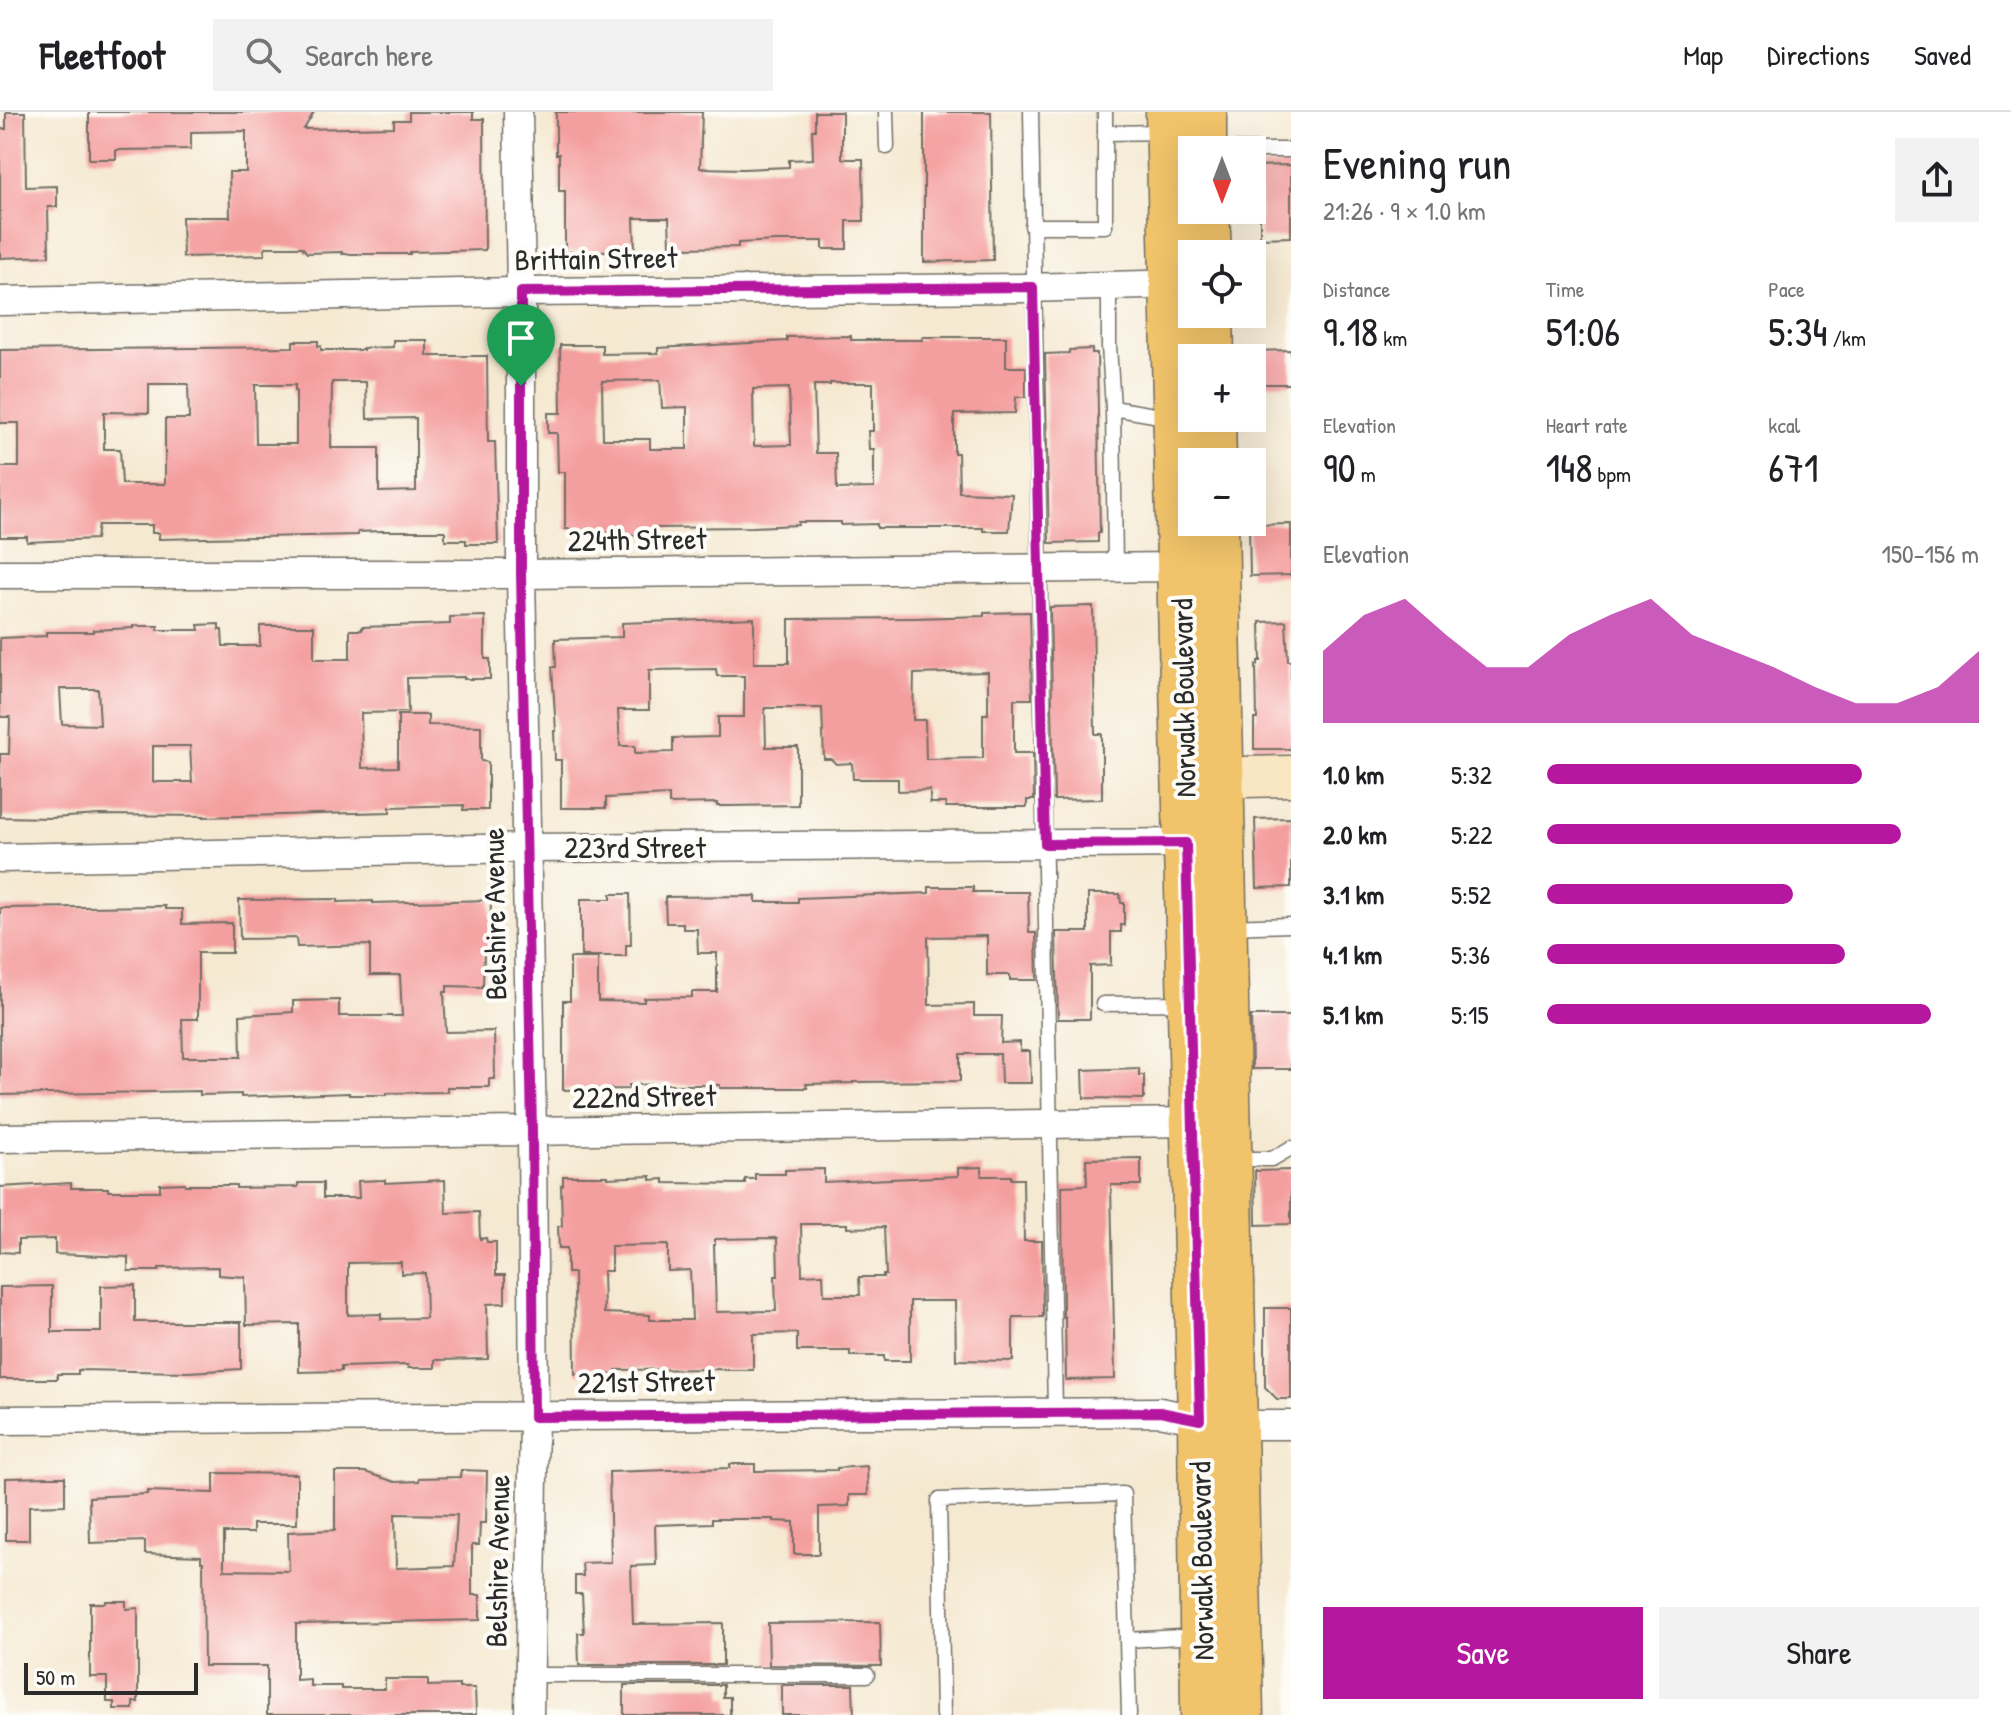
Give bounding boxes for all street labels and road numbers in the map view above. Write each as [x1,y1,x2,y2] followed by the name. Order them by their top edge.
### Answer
[514,237,678,279] street label: Brittain Street
[567,518,708,560] street label: 224th Street
[1161,598,1205,798] street label: Norwalk Boulevard
[472,827,516,1001] street label: Belshire Avenue
[564,827,706,867] street label: 223rd Street
[572,1075,717,1117] street label: 222nd Street
[577,1360,716,1402] street label: 221st Street
[1179,1461,1223,1661] street label: Norwalk Boulevard
[475,1474,519,1648] street label: Belshire Avenue

